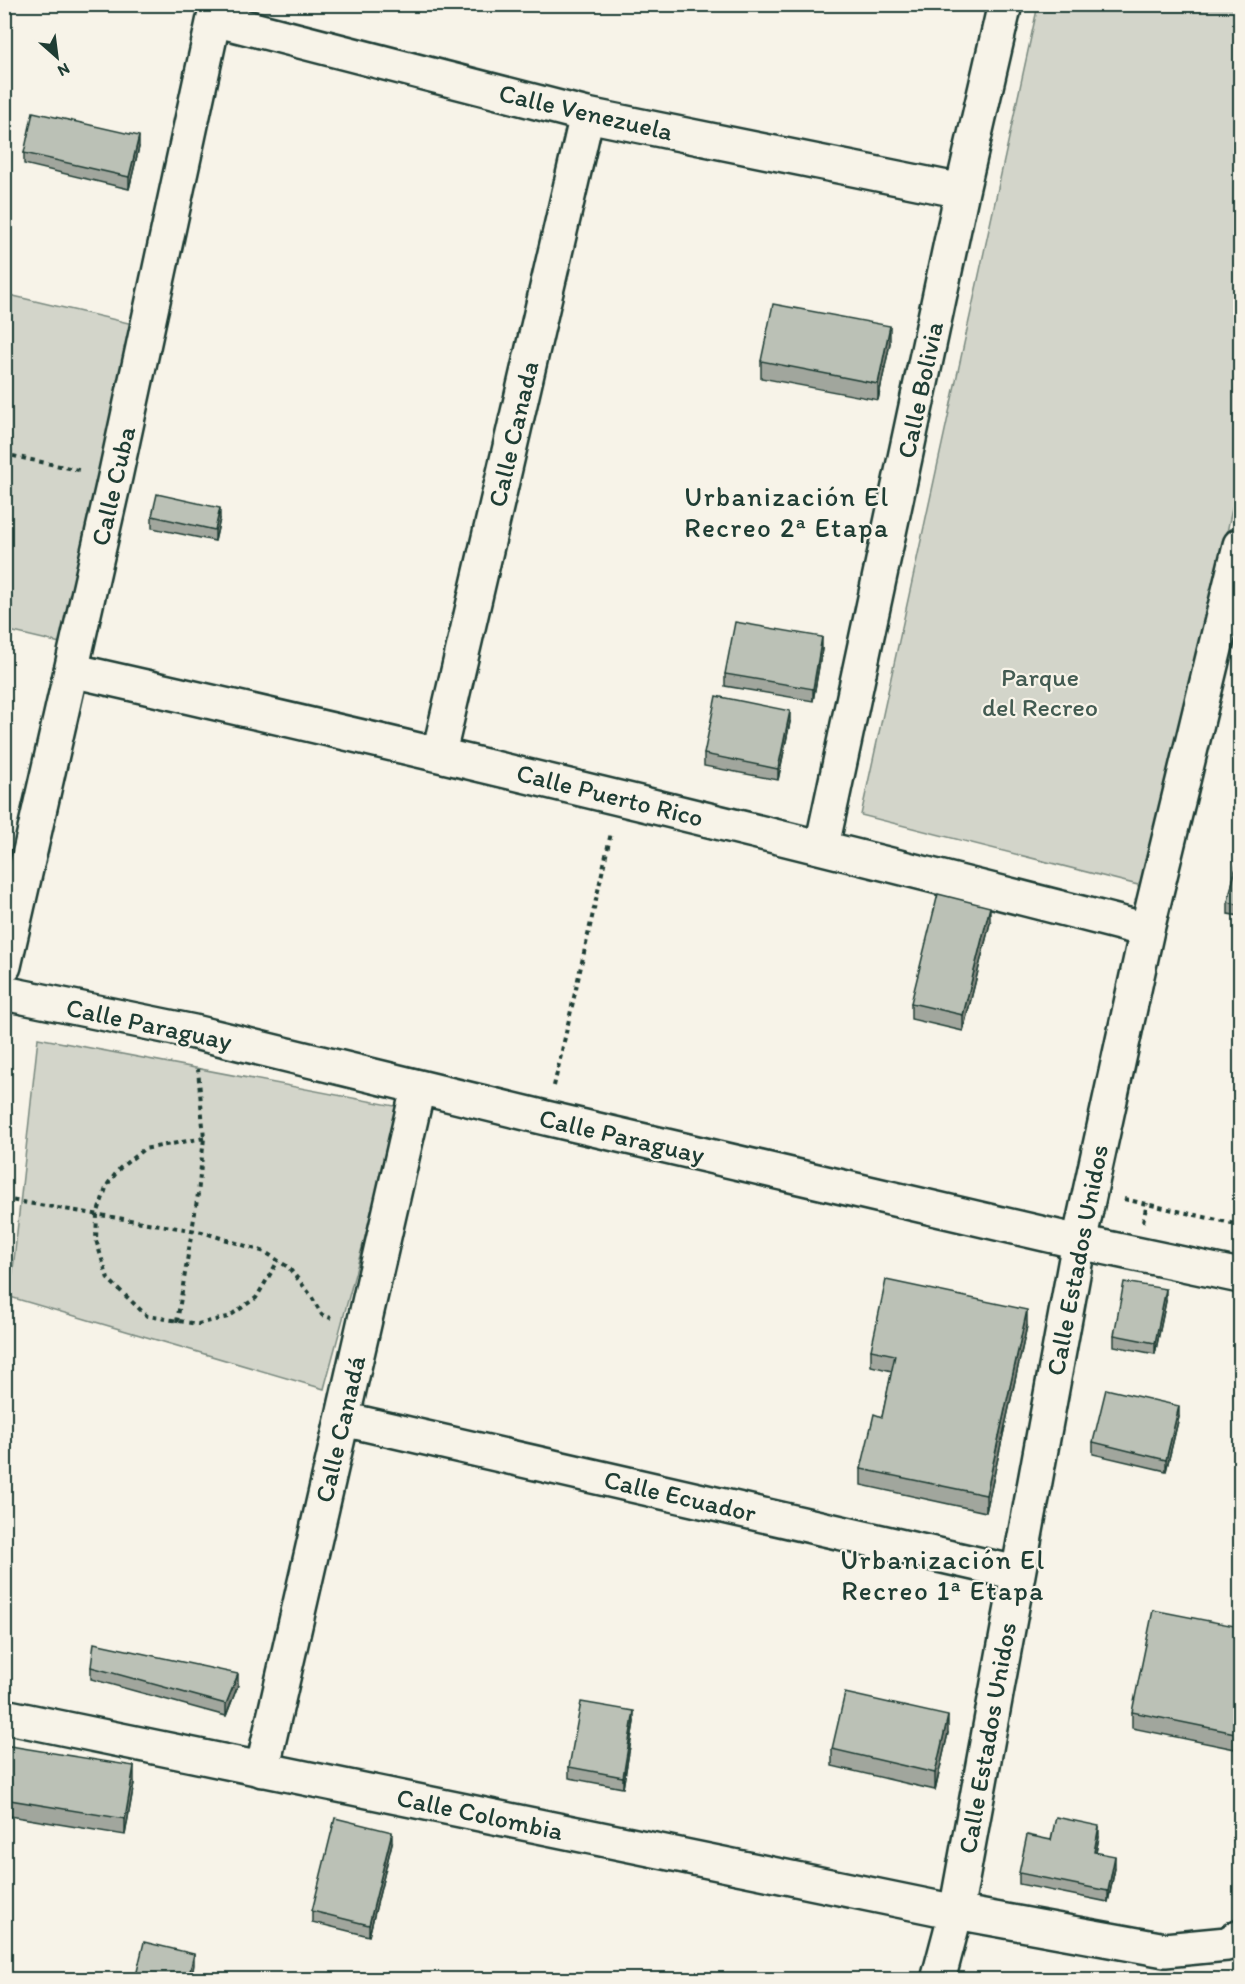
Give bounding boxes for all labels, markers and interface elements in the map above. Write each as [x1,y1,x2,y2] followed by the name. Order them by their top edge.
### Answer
[27,27,87,87] north arrow
[55,59,73,81] text: N
[496,76,677,148] street label: Calle Venezuela
[890,318,950,461] street label: Calle Bolivia
[481,358,545,510] street label: Calle Canada
[84,423,142,549] street label: Calle Cuba
[684,480,890,544] district label: Urbanización El Recreo 2ª Etapa
[982,661,1098,723] park label: Parque del Recreo
[513,756,707,834] street label: Calle Puerto Rico
[63,991,235,1057] street label: Calle Paraguay
[536,1101,708,1171] street label: Calle Paraguay
[1039,1142,1115,1378] street label: Calle Estados Unidos
[308,1352,373,1505] street label: Calle Canadá
[601,1463,759,1529] street label: Calle Ecuador
[840,1543,1046,1607] district label: Urbanización El Recreo 1ª Etapa
[951,1620,1023,1856] street label: Calle Estados Unidos
[394,1781,567,1847] street label: Calle Colombia

